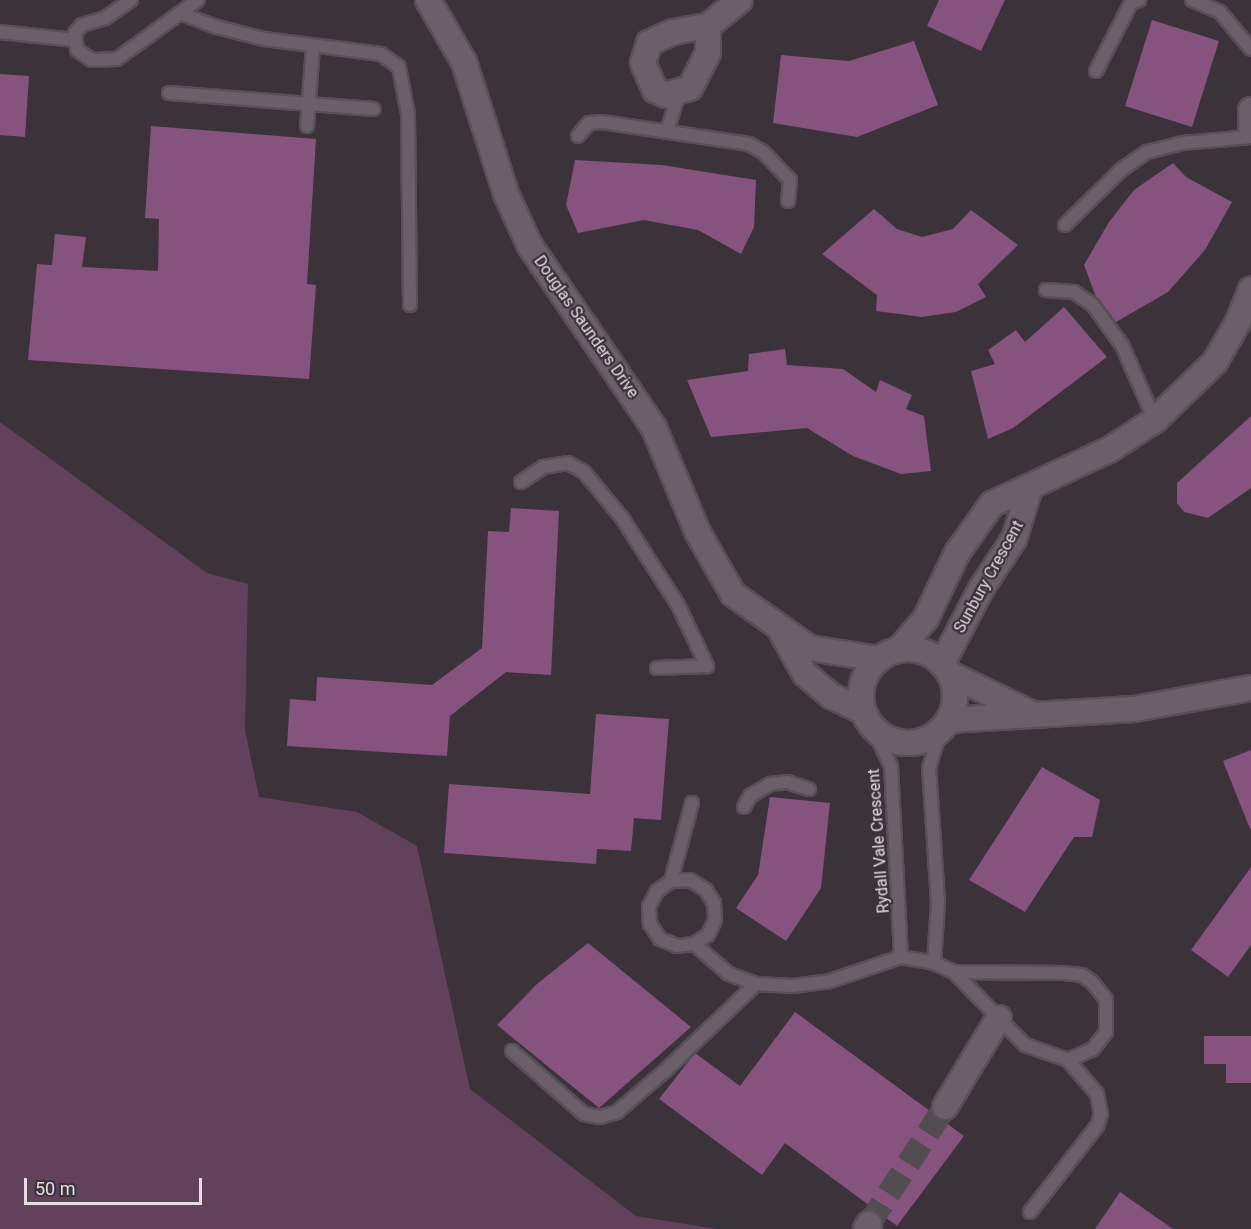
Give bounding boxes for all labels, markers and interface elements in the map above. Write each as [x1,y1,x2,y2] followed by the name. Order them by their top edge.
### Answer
[530,252,642,402] street label: Douglas Saunders Drive
[950,517,1028,637] street label: Sunbury Crescent
[864,768,894,914] street label: Rydall Vale Crescent
[27,1166,206,1204] scale bar
[35,1178,75,1199] text: 50 m

